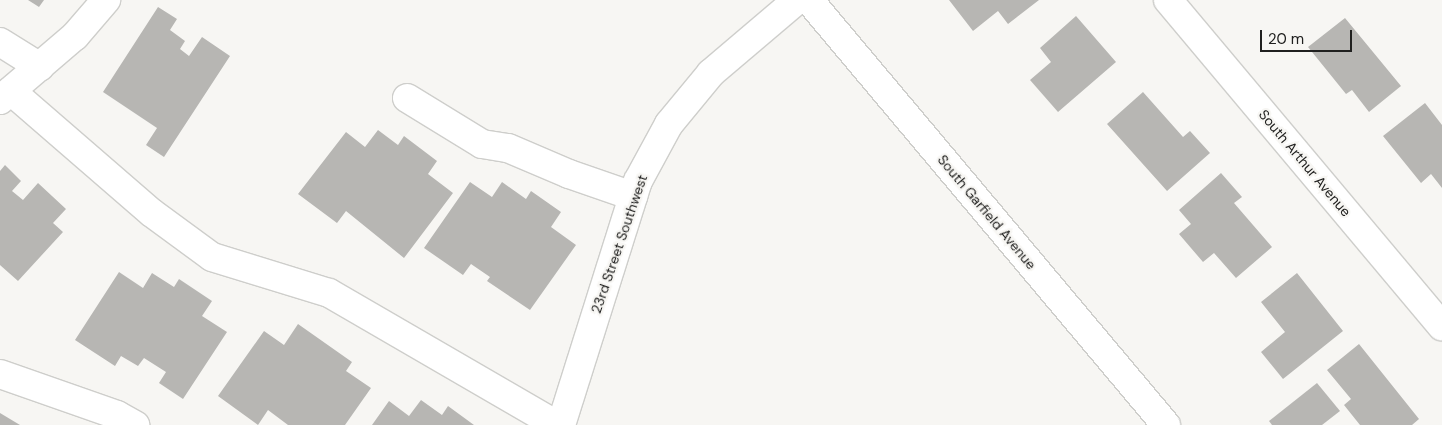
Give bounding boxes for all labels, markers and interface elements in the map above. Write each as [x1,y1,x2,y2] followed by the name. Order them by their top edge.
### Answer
[1262,20,1354,52] scale bar
[1268,29,1304,49] text: 20 m
[1255,106,1355,220] street label: South Arthur Avenue
[934,151,1040,273] street label: South Garfield Avenue
[587,172,651,316] street label: 23rd Street Southwest

